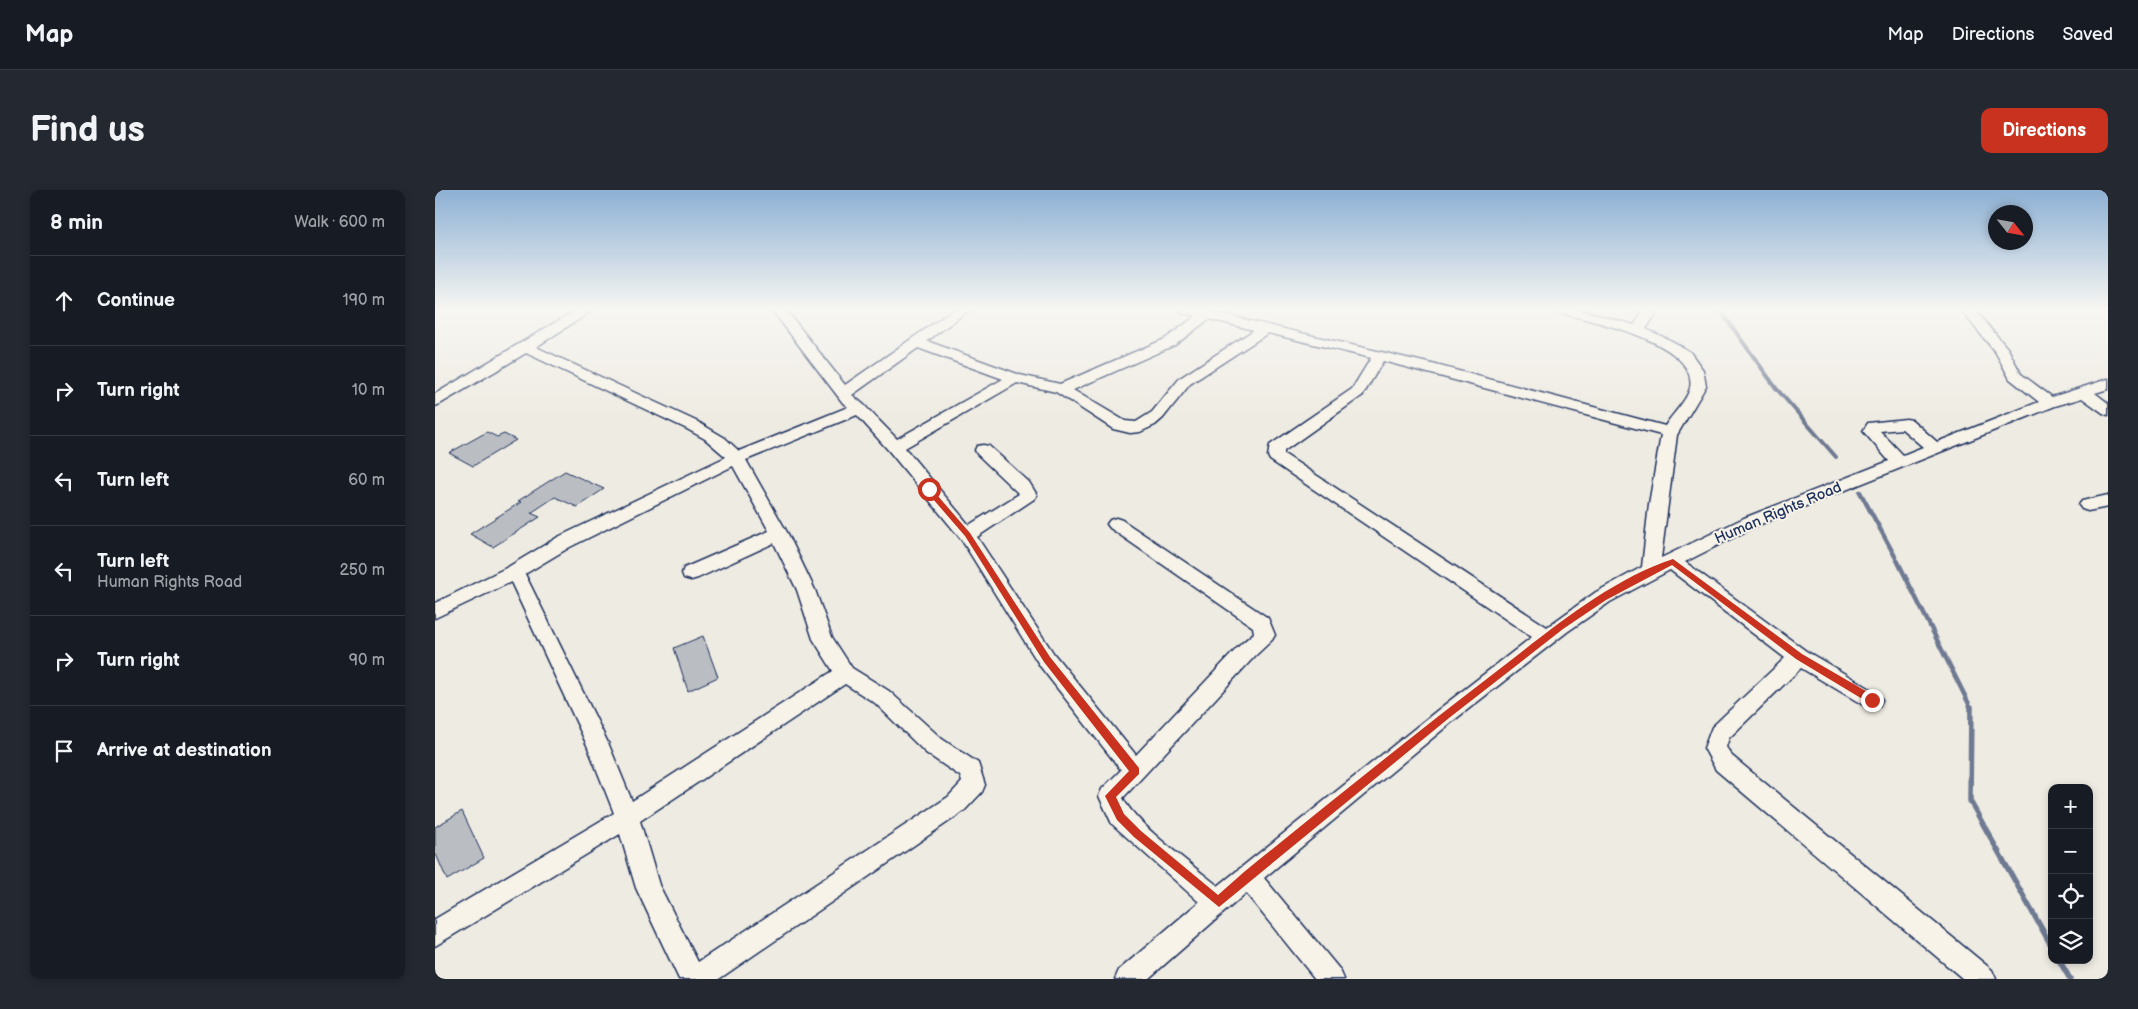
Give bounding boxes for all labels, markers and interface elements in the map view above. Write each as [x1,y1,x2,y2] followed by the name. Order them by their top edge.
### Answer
[25,20,73,49] text: Map
[1888,24,1924,45] text: Map
[1952,24,2034,45] text: Directions
[2062,24,2113,45] text: Saved
[1981,108,2108,153] button: Directions
[30,109,145,152] text: Find us
[1988,205,2033,250] north arrow
[50,210,103,235] text: 8 min
[294,213,385,232] text: Walk · 600 m
[50,287,78,315] icon: ahead
[97,289,175,312] text: Continue
[343,291,385,310] text: 190 m
[50,377,78,405] icon: right
[97,379,180,402] text: Turn right
[352,381,385,400] text: 10 m
[50,467,78,495] icon: left
[97,469,169,492] text: Turn left
[348,471,385,490] text: 60 m
[918,478,941,501] route start
[1712,478,1844,548] street label: Human Rights Road
[97,550,169,573] text: Turn left
[50,557,78,585] icon: left
[339,561,385,580] text: 250 m
[97,573,242,592] text: Human Rights Road
[50,647,78,675] icon: right
[97,649,180,672] text: Turn right
[349,651,385,670] text: 90 m
[1861,689,1884,712] route end
[50,737,78,765] icon: arrive
[97,739,272,762] text: Arrive at destination
[2048,784,2093,964] map controls
[2048,784,2093,829] button: +
[2048,829,2093,874] button: −
[2048,874,2093,919] button: locate
[2048,919,2093,964] button: layers

